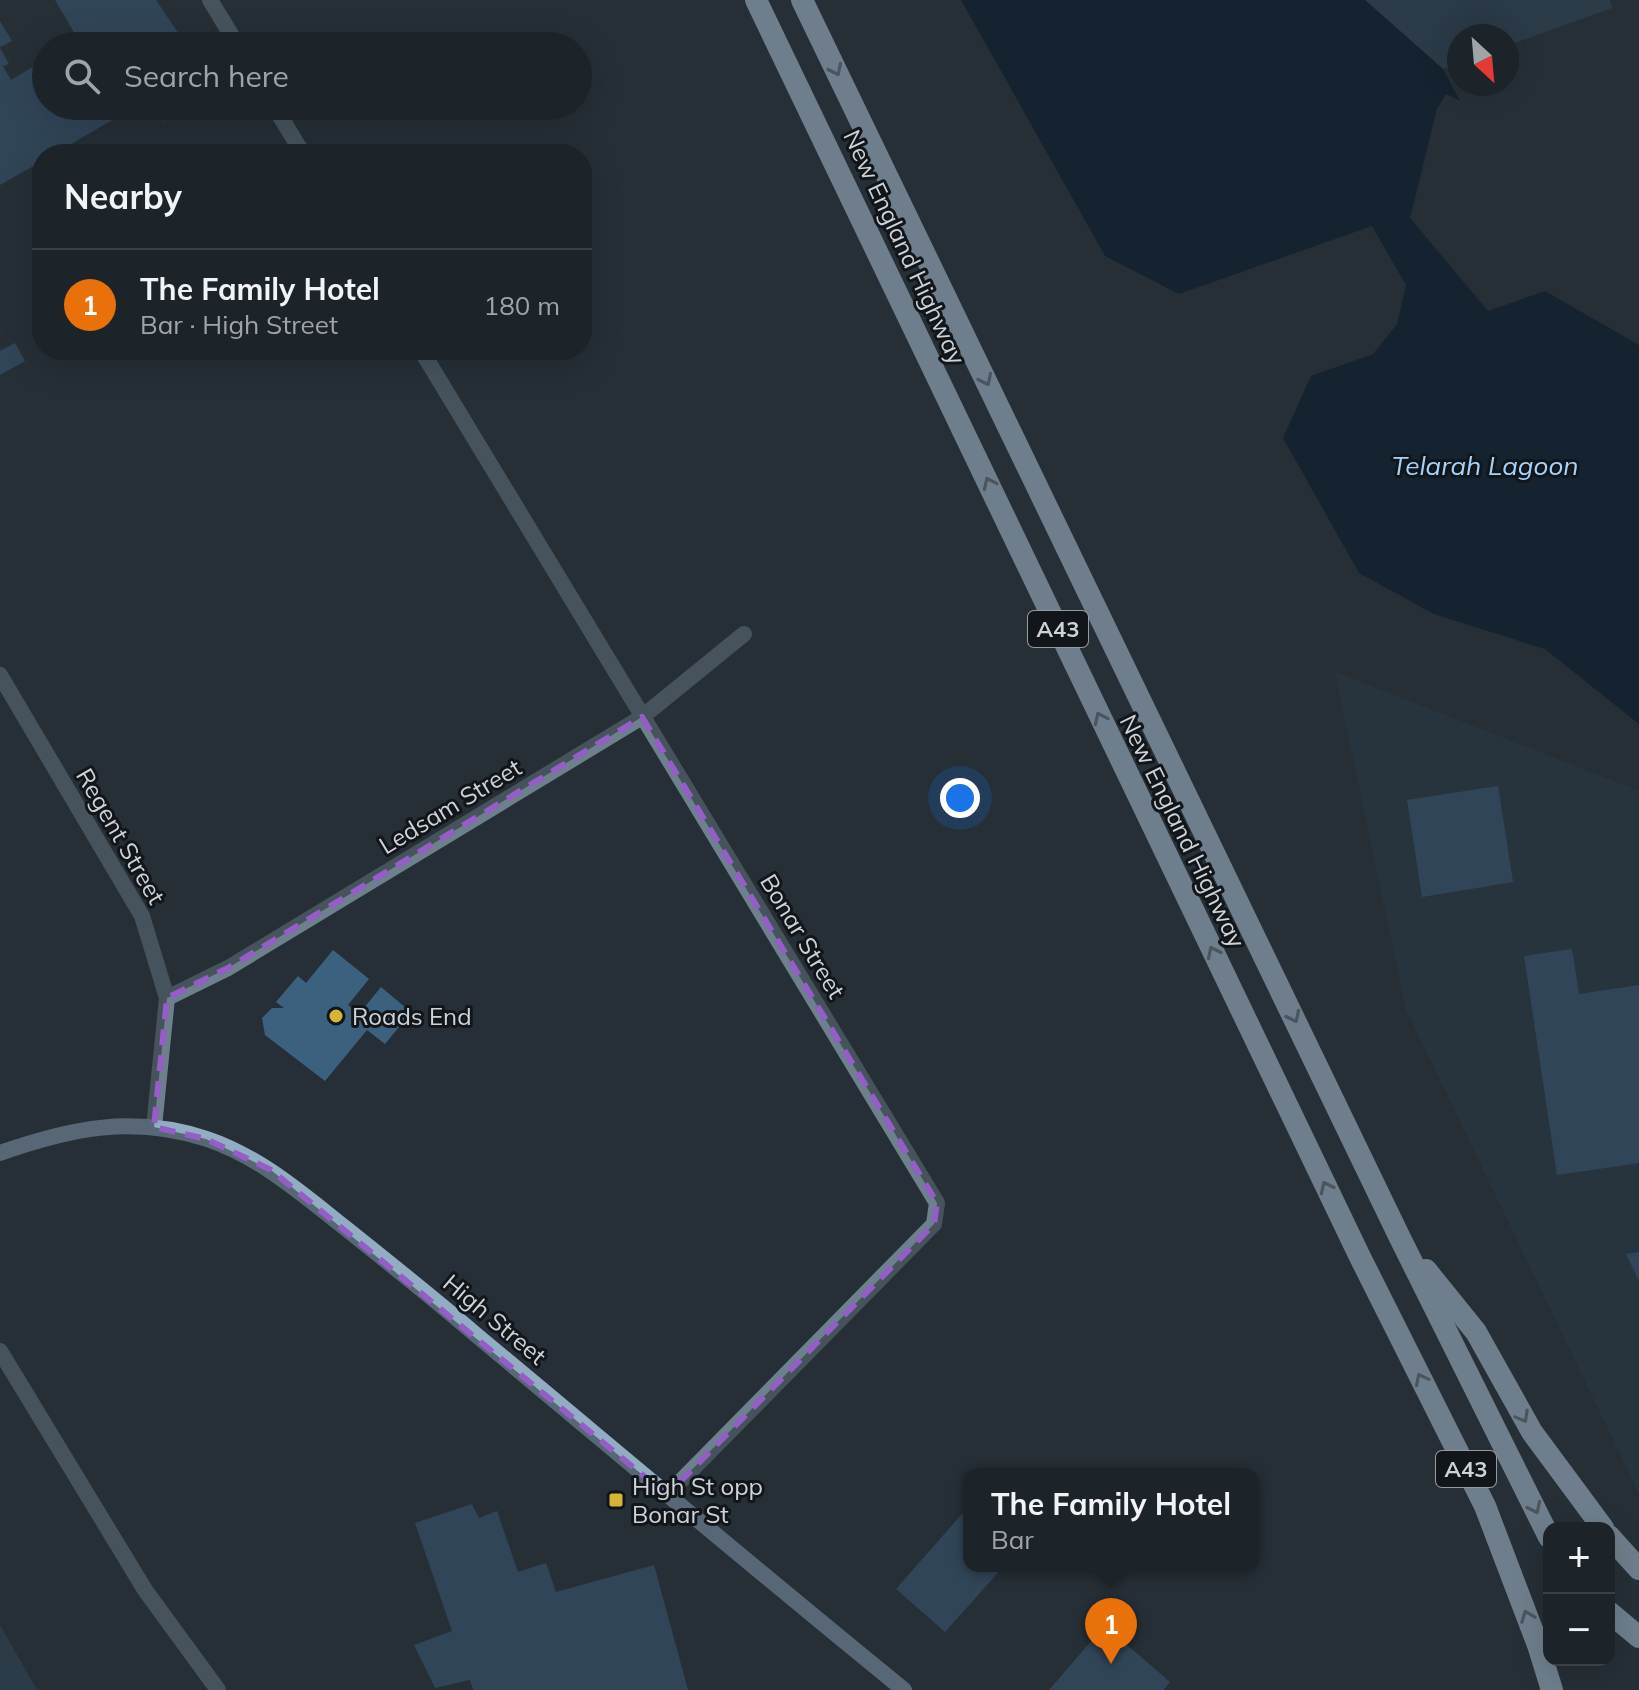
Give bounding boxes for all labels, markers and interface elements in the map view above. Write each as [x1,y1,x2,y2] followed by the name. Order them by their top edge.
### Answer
[1447,24,1519,96] north arrow
[32,32,592,120] search box
[60,54,104,98] icon: search
[124,57,289,95] text: Search here
[826,62,842,77] one-way arrow
[837,125,973,369] street label: New England Highway
[64,175,182,218] text: Nearby
[140,270,380,308] text: The Family Hotel
[82,289,98,322] text: 1
[484,289,560,322] text: 180 m
[140,308,338,341] text: Bar · High Street
[976,371,992,386] one-way arrow
[1392,449,1578,482] water label: Telarah Lagoon
[983,477,999,492] one-way arrow
[1028,611,1088,647] road number: A43
[1113,710,1253,953] street label: New England Highway
[1094,712,1110,727] one-way arrow
[374,752,526,860] street label: Ledsam Street
[70,763,172,909] street label: Regent Street
[940,778,980,818] your location
[754,868,852,1004] street label: Bonar Street
[1207,946,1223,961] one-way arrow
[352,1001,472,1031] place label: Roads End
[327,1007,345,1025] marker: Roads End
[1284,1009,1300,1024] one-way arrow
[1320,1180,1336,1195] one-way arrow
[437,1267,553,1371] street label: High Street
[1415,1372,1431,1387] one-way arrow
[1513,1408,1529,1423] one-way arrow
[1436,1451,1496,1487] road number: A43
[963,1468,1259,1572] popup
[632,1471,763,1529] place label: High St opp Bonar St
[991,1485,1231,1523] text: The Family Hotel
[607,1491,625,1509] marker: High St opp Bonar St
[1525,1500,1540,1515] one-way arrow
[1543,1522,1615,1666] map controls
[1543,1522,1615,1594] button: +
[991,1523,1034,1556] text: Bar
[1543,1594,1615,1666] button: −
[1085,1598,1137,1664] pin: 1
[1520,1610,1537,1624] one-way arrow

